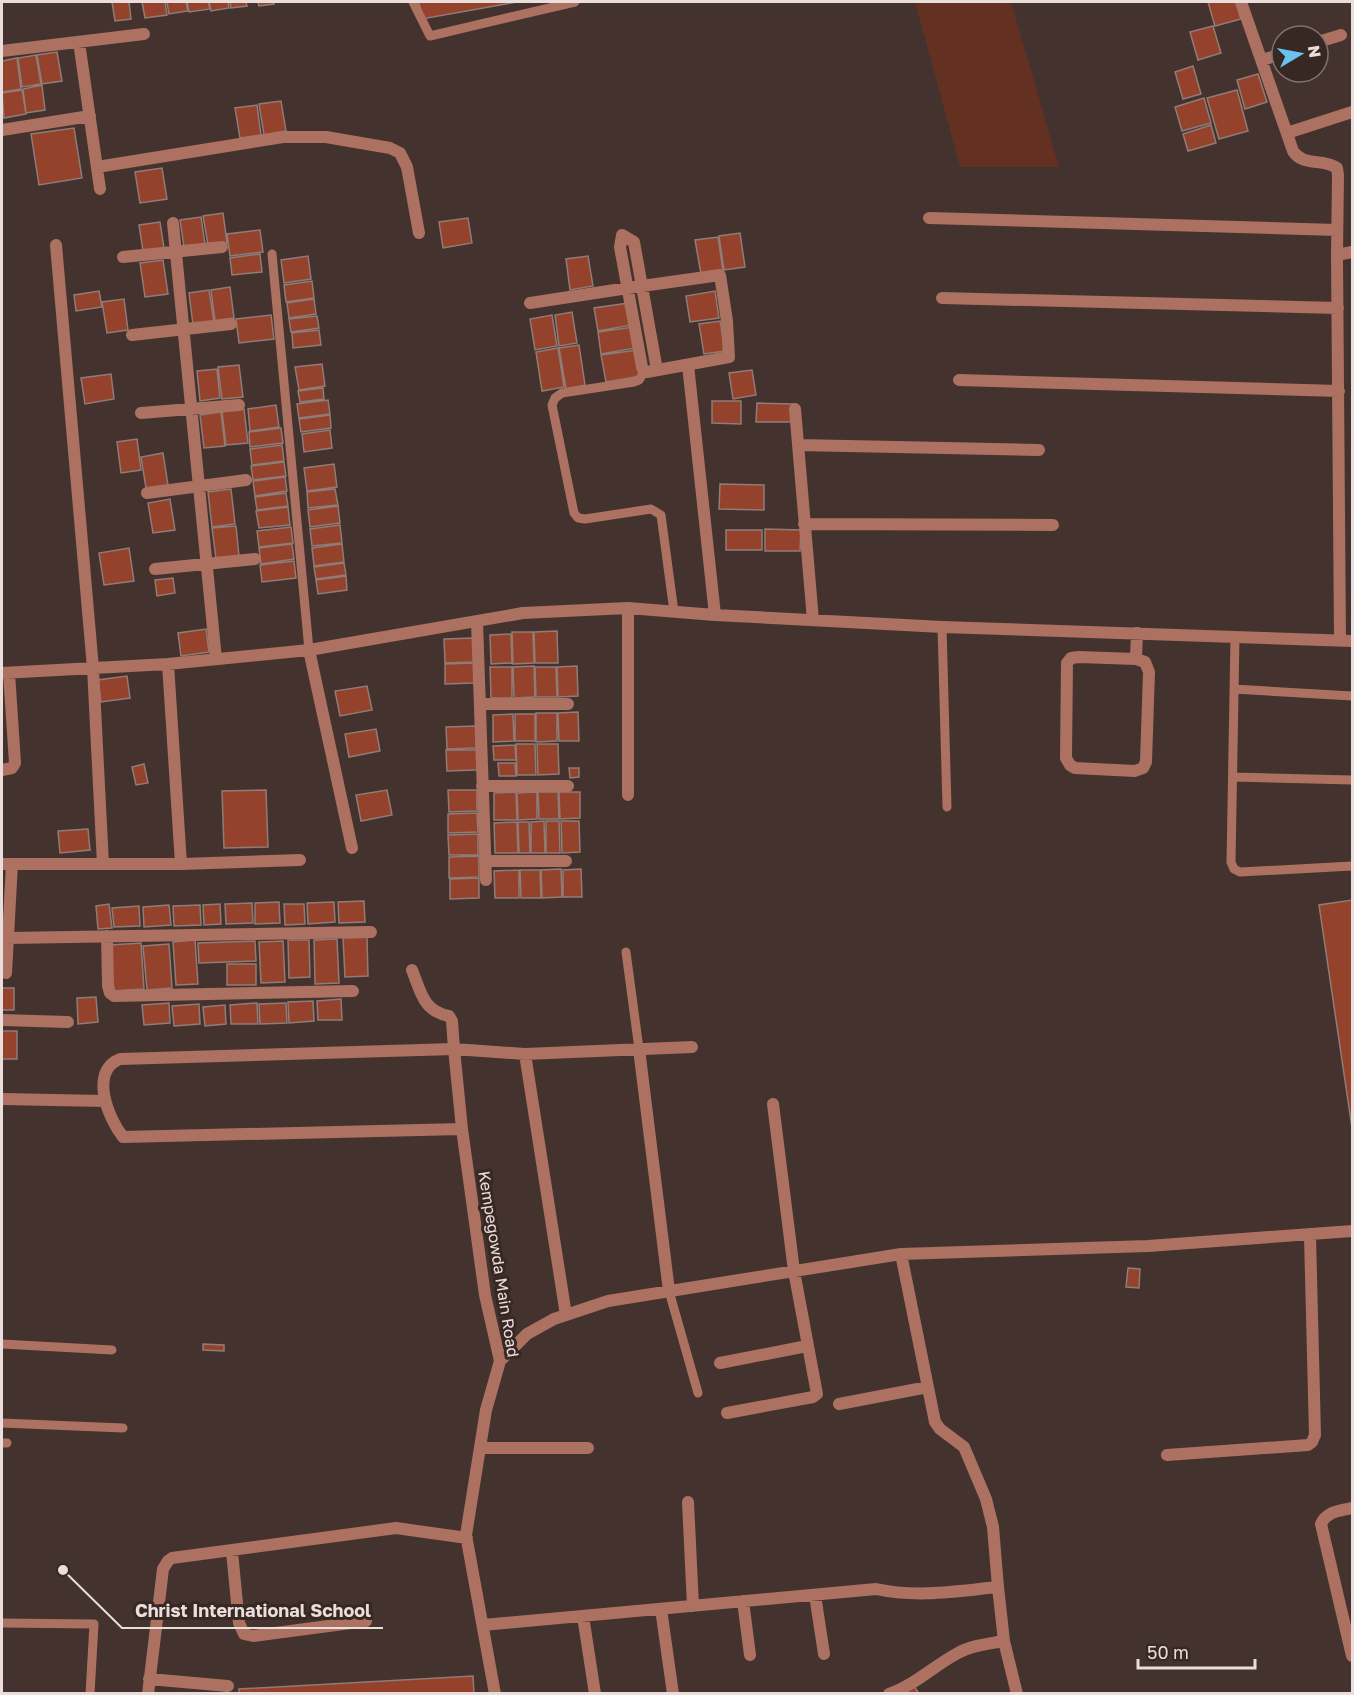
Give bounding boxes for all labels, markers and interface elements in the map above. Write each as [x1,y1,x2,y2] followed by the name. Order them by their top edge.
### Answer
[1270,24,1330,84] north arrow
[1304,44,1326,59] text: N
[474,1169,524,1359] street label: Kempegowda Main Road
[122,1592,383,1628] callout: Christ International School
[135,1599,371,1621] text: Christ International School
[1138,1632,1255,1670] scale bar
[1147,1641,1189,1663] text: 50 m

